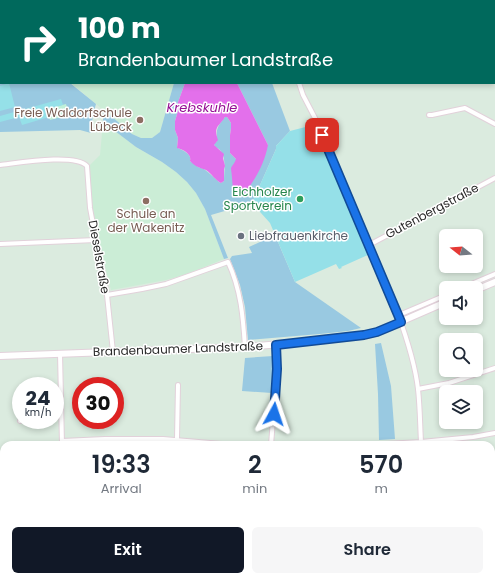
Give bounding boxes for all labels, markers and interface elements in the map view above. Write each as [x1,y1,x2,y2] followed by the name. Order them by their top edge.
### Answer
[78,9,161,48] text: 100 m
[12,16,64,68] icon: right
[78,47,333,72] text: Brandenbaumer Landstraße
[167,98,237,117] water label: Krebskuhle
[14,104,133,135] place label: Freie Waldorfschule Lübeck
[135,115,145,125] marker: Freie Waldorfschule Lübeck
[305,118,339,152] pin
[311,124,333,146] icon: arrive
[382,179,481,242] street label: Gutenbergstraße
[224,183,293,214] place label: Eichholzer Sportverein
[295,194,305,204] marker: Eichholzer Sportverein
[141,196,151,206] marker: Schule an der Wakenitz
[107,205,185,236] place label: Schule an der Wakenitz
[85,219,114,295] street label: Dieselstraße
[249,227,348,244] place label: Liebfrauenkirche
[439,229,483,273] north arrow
[439,229,483,429] map controls
[236,231,246,241] marker: Liebfrauenkirche
[439,281,483,325] button: sound
[439,333,483,377] button: search
[93,337,263,360] street label: Brandenbaumer Landstraße
[72,377,124,429] speed limit sign: 30
[26,384,50,412] text: 24
[439,385,483,429] button: layers
[253,393,295,435] position arrow
[25,405,51,420] text: km/h
[92,448,151,481] text: 19:33
[248,448,262,481] text: 2
[359,448,403,481] text: 570
[101,479,142,498] text: Arrival
[242,479,267,498] text: min
[374,479,388,498] text: m
[12,527,244,573] button: Exit
[252,527,483,573] button: Share

